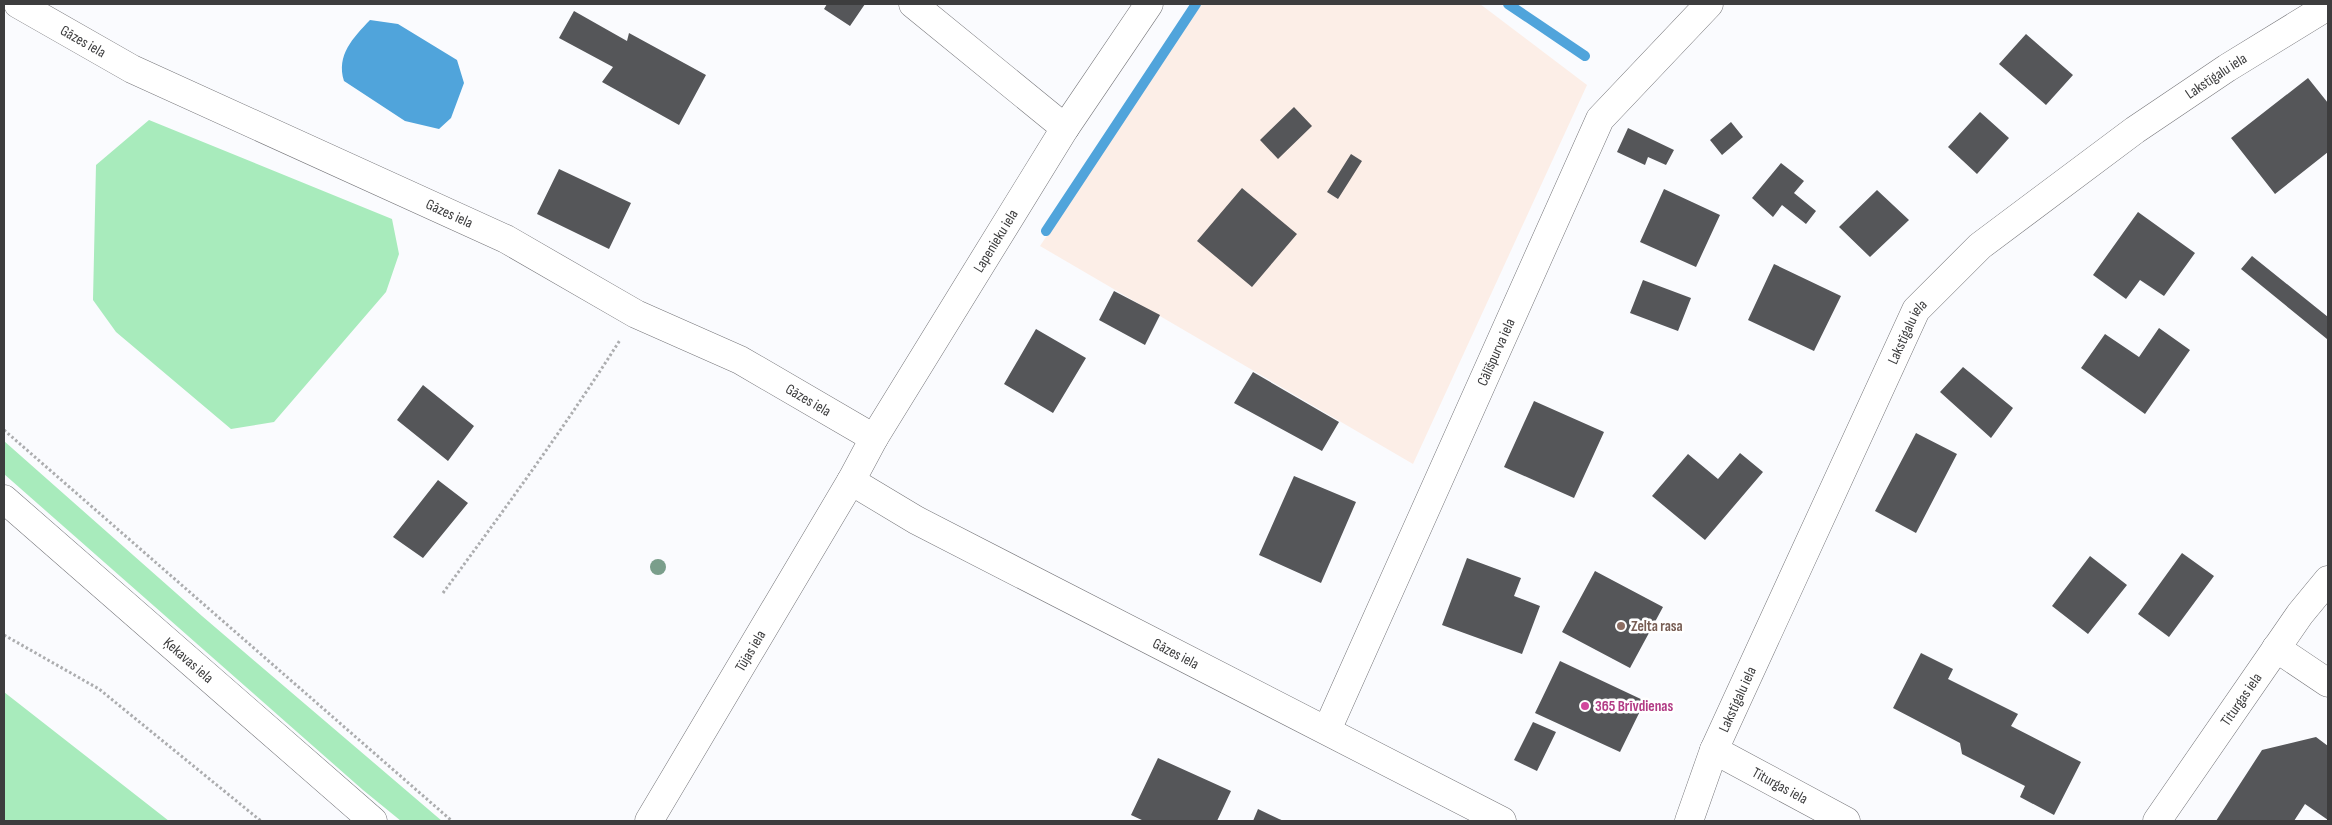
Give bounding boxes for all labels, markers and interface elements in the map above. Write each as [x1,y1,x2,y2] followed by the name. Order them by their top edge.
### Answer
[57,21,109,62] street label: Gāzes iela
[2182,49,2251,103] street label: Lakstīgalu iela
[423,195,476,233] street label: Gāzes iela
[969,206,1023,276] street label: Lapenieku iela
[1883,295,1931,367] street label: Lakstīgalu iela
[1473,315,1520,389] street label: Cālīšpurva iela
[782,380,835,421] street label: Gāzes iela
[1631,617,1683,636] place label: Zelta rasa
[1615,620,1627,632] marker: Zelta rasa
[731,627,770,675] street label: Tūjas iela
[159,633,217,688] street label: Ķekavas iela
[1149,634,1202,674] street label: Gāzes iela
[1714,664,1761,735] street label: Lakstīgalu iela
[2217,669,2267,730] street label: Titurgas iela
[1595,697,1673,716] place label: 365 Brīvdienas
[1579,700,1591,712] marker: 365 Brīvdienas
[1749,763,1811,809] street label: Titurgas iela

